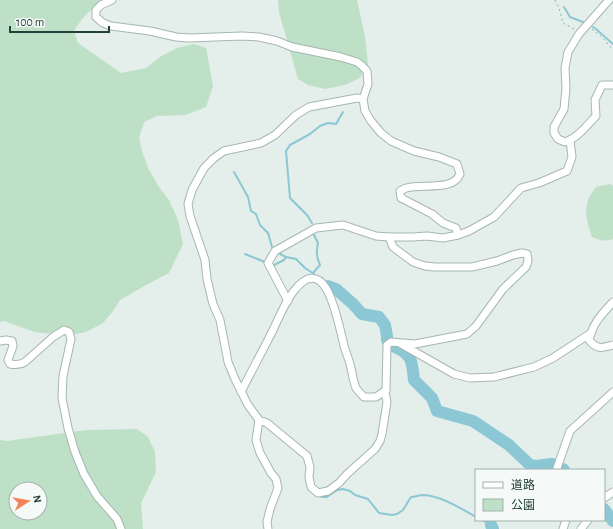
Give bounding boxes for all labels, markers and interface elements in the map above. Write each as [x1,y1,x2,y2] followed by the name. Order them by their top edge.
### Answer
[10,8,109,34] scale bar
[16,16,44,28] text: 100 m
[475,469,605,521] legend
[511,478,535,491] text: 道路
[8,481,48,521] north arrow
[31,494,43,504] text: N
[511,499,535,511] text: 公園

